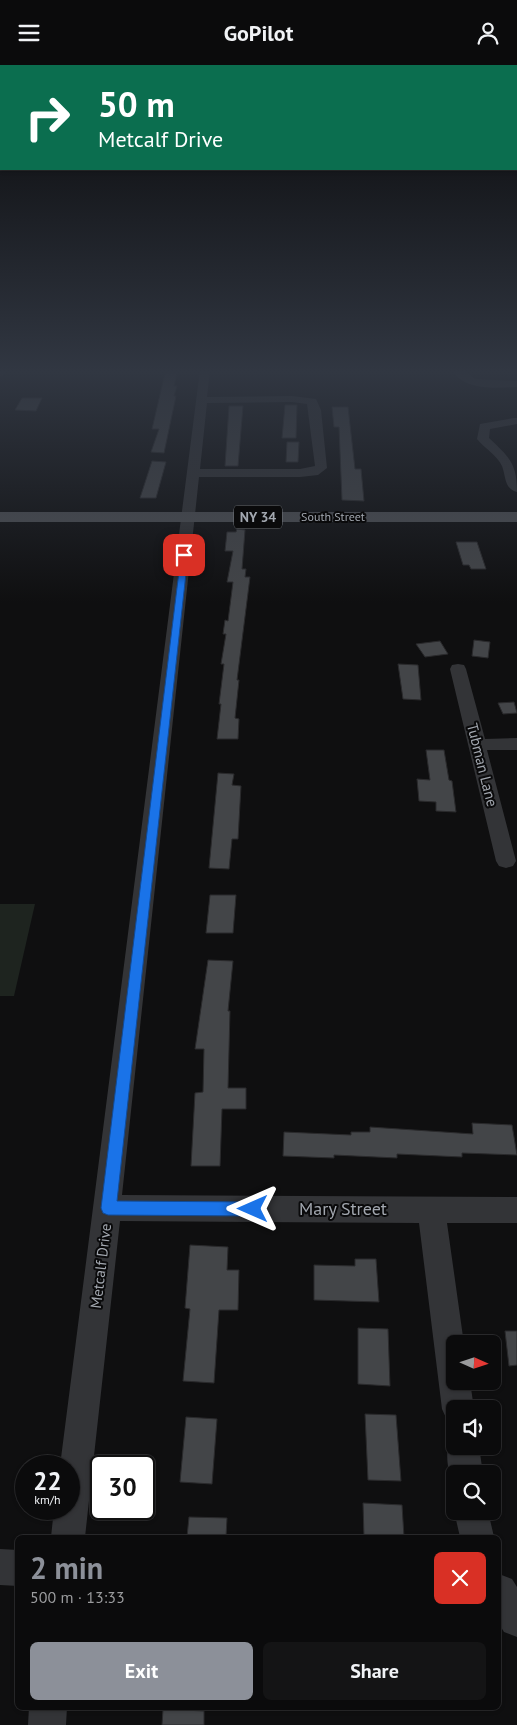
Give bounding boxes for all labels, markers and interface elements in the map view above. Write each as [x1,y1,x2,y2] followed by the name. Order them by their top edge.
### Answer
[15,19,43,47] icon: menu
[224,19,293,47] text: GoPilot
[474,19,502,47] icon: person
[98,81,175,127] text: 50 m
[15,85,80,150] icon: right
[98,125,223,153] text: Metcalf Drive
[234,506,282,529] road number: NY 34
[301,509,365,524] street label: South Street
[163,534,205,576] pin
[170,541,198,569] icon: arrive
[463,721,502,809] street label: Tubman Lane
[226,1182,278,1234] position arrow
[299,1197,387,1220] street label: Mary Street
[86,1222,115,1309] street label: Metcalf Drive
[446,1335,501,1390] north arrow
[446,1335,501,1520] map controls
[446,1400,501,1455] button: sound
[90,1455,155,1520] speed limit sign: 30
[33,1465,62,1497] text: 22
[446,1465,501,1520] button: search
[34,1492,61,1507] text: km/h
[30,1548,103,1587] text: 2 min
[434,1552,486,1604] button: close
[30,1587,125,1607] text: 500 m · 13:33
[30,1642,253,1700] button: Exit
[263,1642,486,1700] button: Share

